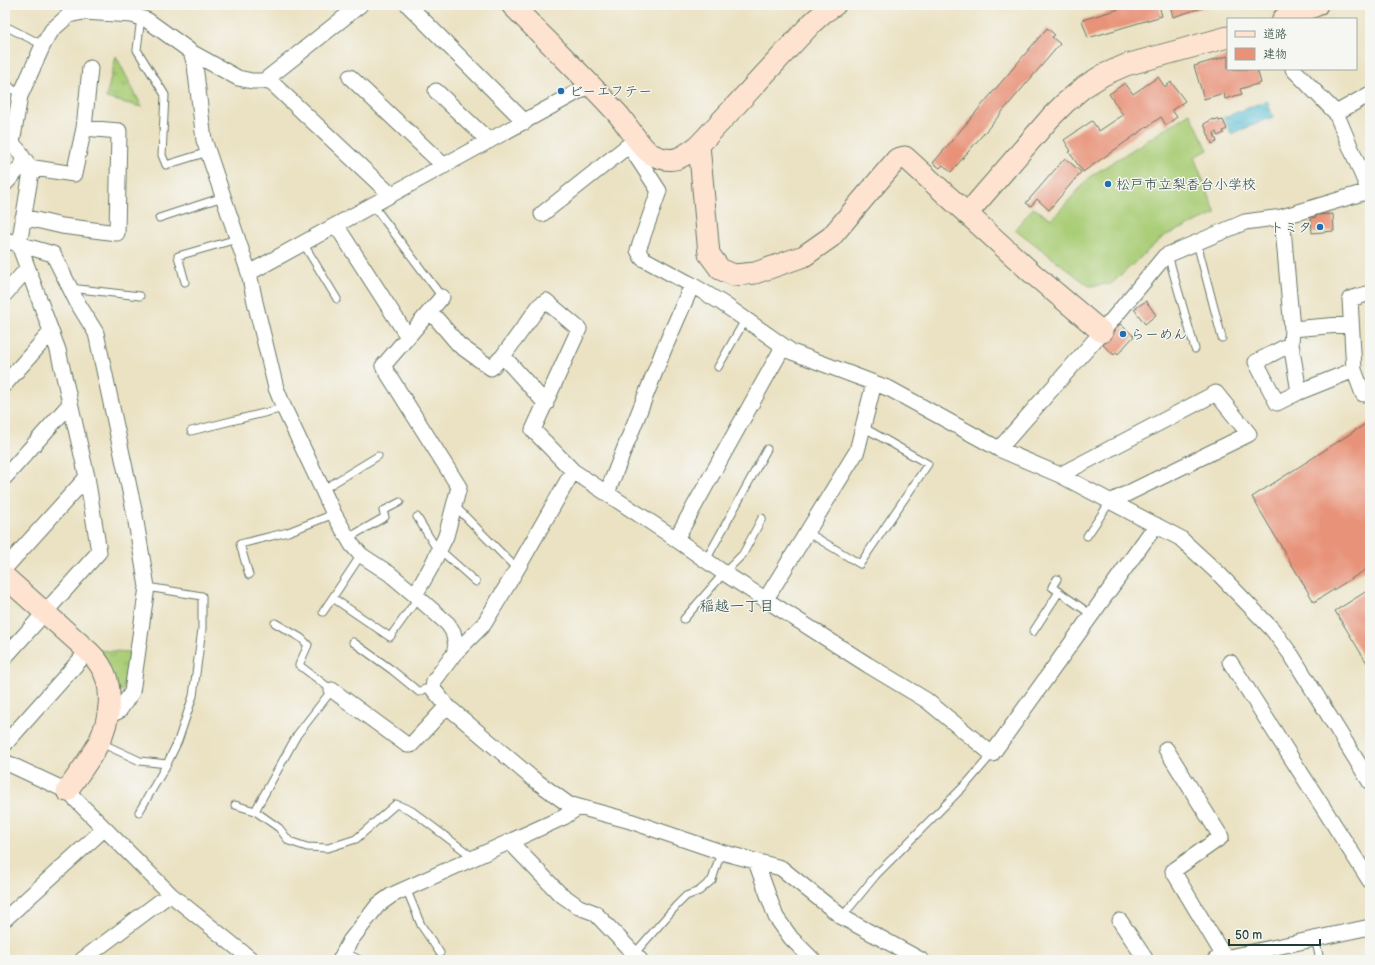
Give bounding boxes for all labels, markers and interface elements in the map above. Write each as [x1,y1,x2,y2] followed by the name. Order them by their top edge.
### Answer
[1227,18,1357,70] legend
[1263,27,1287,42] text: 道路
[1263,47,1287,62] text: 建物
[569,83,652,100] place label: ビーエフテー
[556,86,566,96] marker: ビーエフテー
[1116,176,1256,193] place label: 松戸市立梨香台小学校
[1103,179,1113,189] marker: 松戸市立梨香台小学校
[1270,219,1312,236] place label: トミタ
[1315,222,1325,232] marker: トミタ
[1131,326,1187,343] place label: らーめん
[1118,329,1128,339] marker: らーめん
[699,597,775,616] district label: 稲越一丁目
[1229,921,1320,947] scale bar
[1235,928,1262,943] text: 50 m

